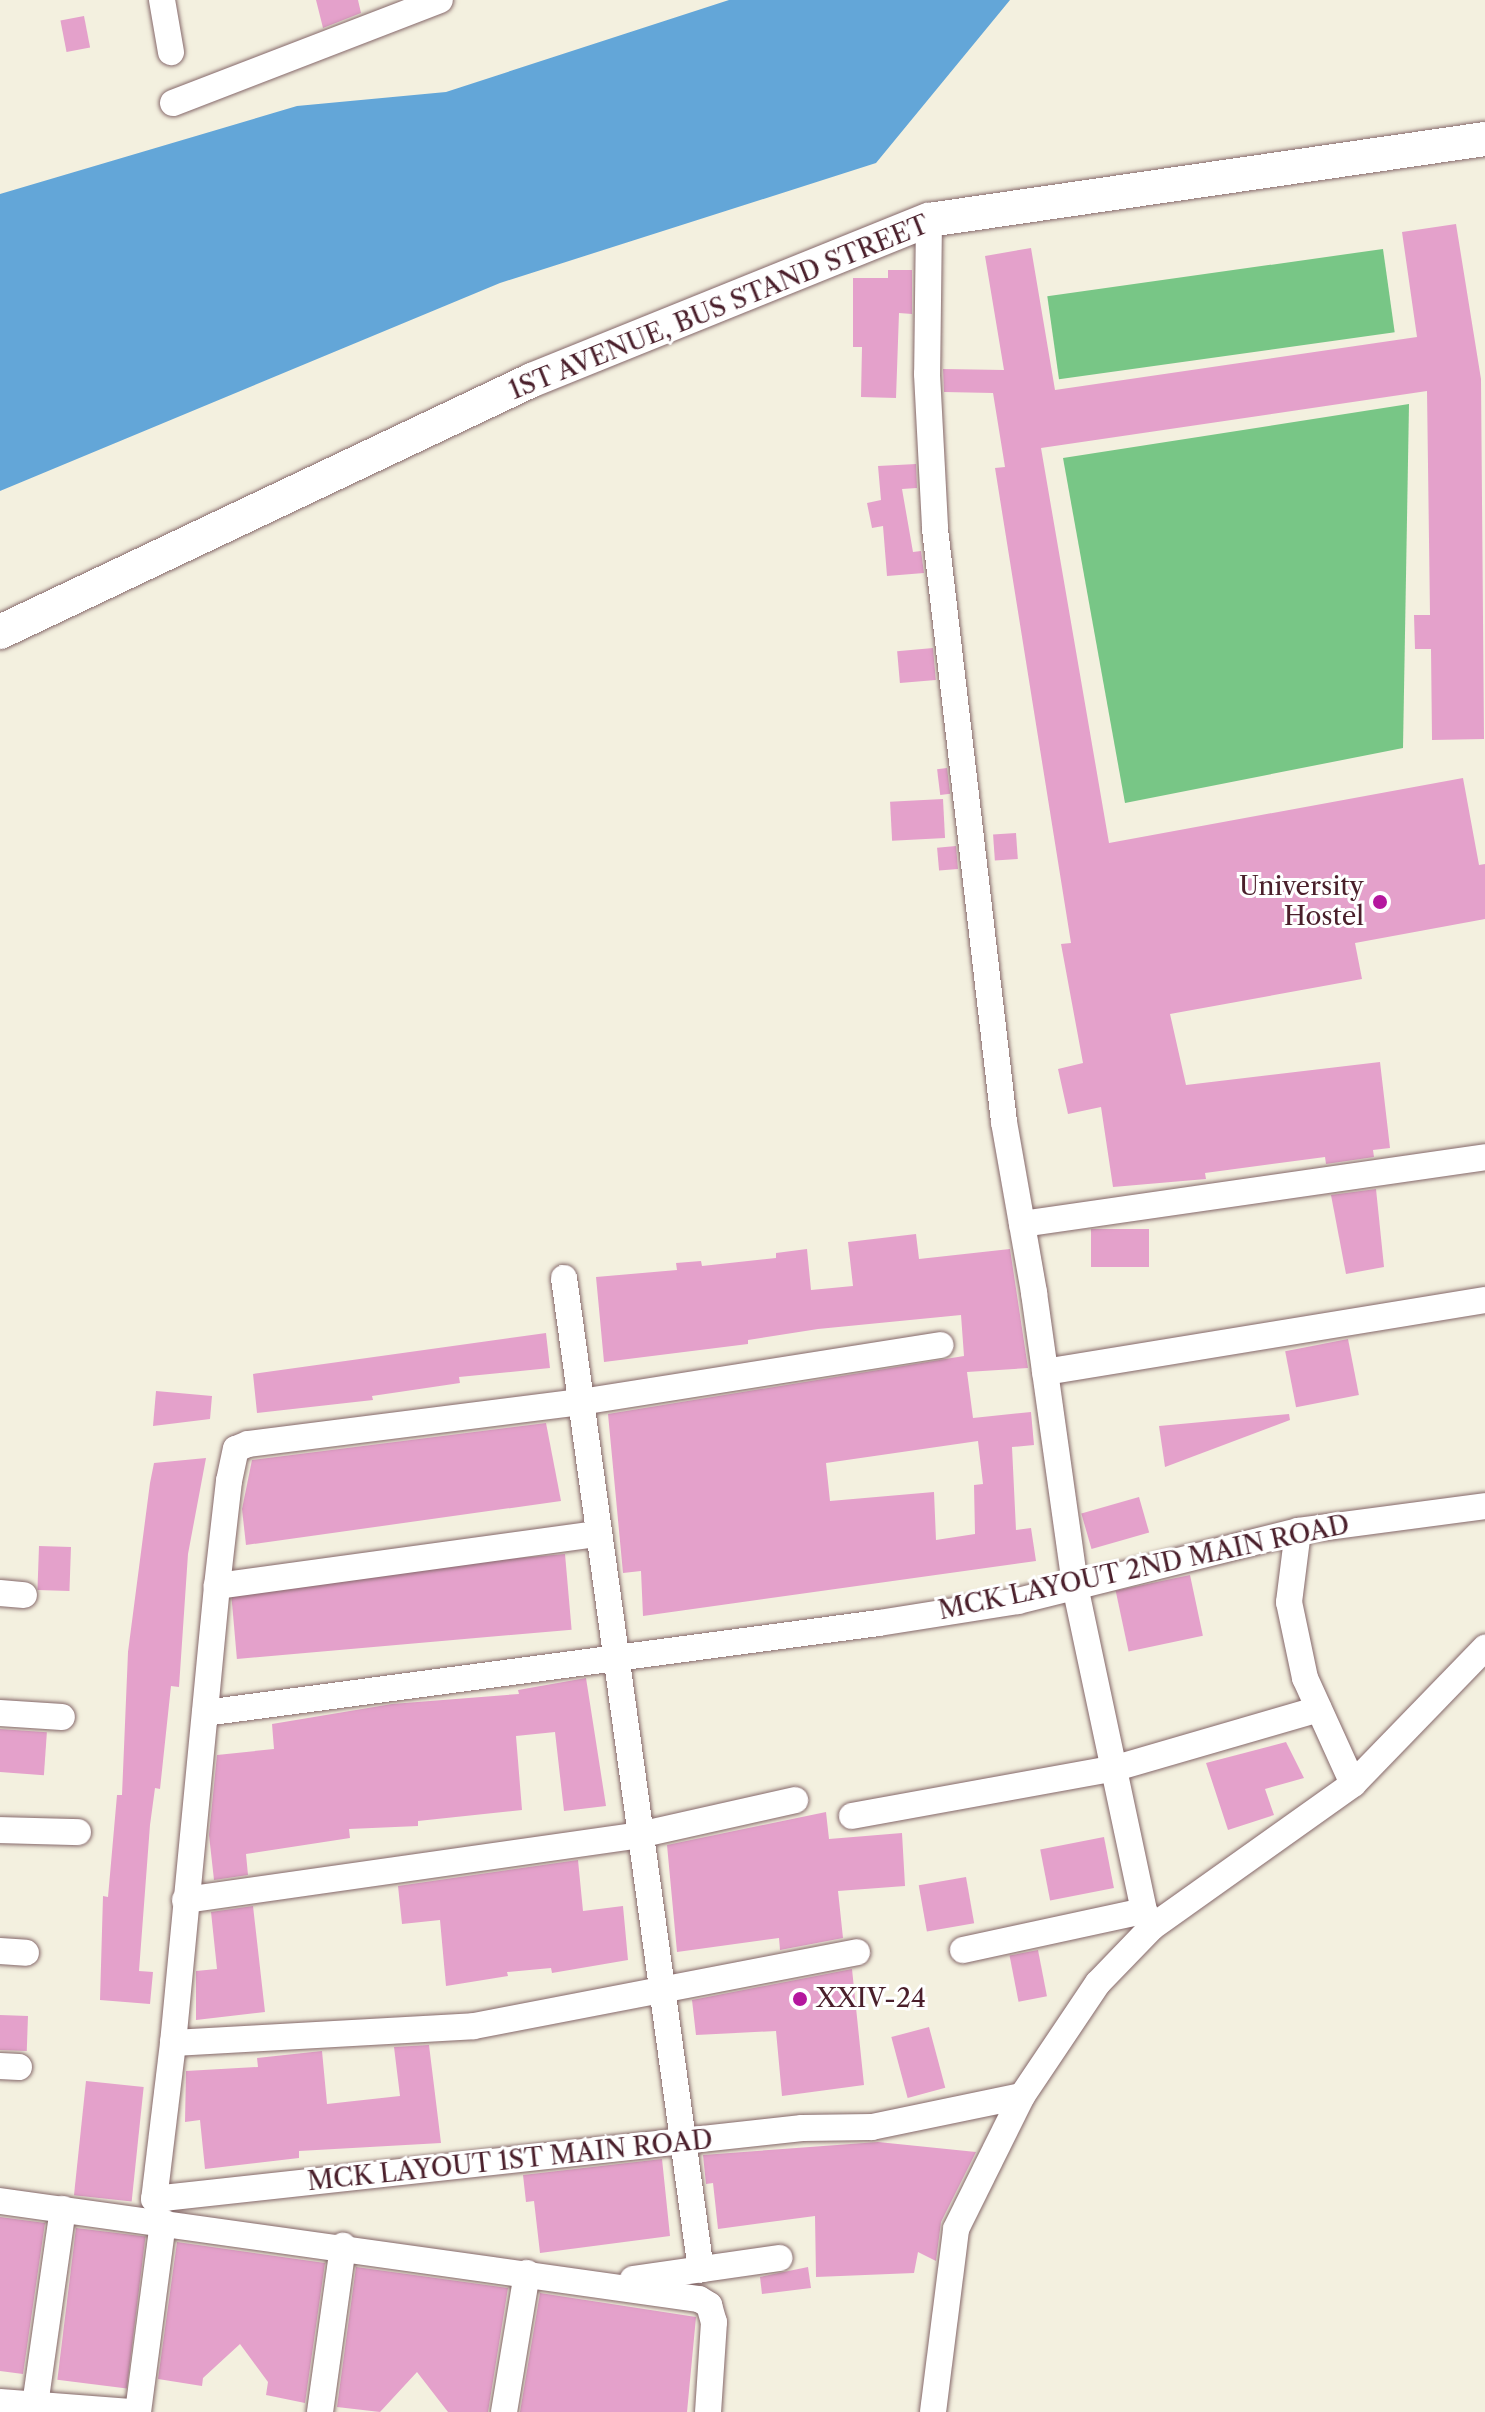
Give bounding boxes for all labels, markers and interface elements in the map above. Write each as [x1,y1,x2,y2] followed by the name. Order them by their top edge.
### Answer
[504,209,934,407] street label: 1ST AVENUE, BUS STAND STREET
[1239,871,1364,932] place label: University Hostel
[1371,893,1389,911] marker: University Hostel
[935,1509,1353,1627] street label: MCK LAYOUT 2ND MAIN ROAD
[816,1983,926,2015] place label: XXIV-24
[791,1990,809,2008] marker: XXIV-24
[305,2124,715,2198] street label: MCK LAYOUT 1ST MAIN ROAD

